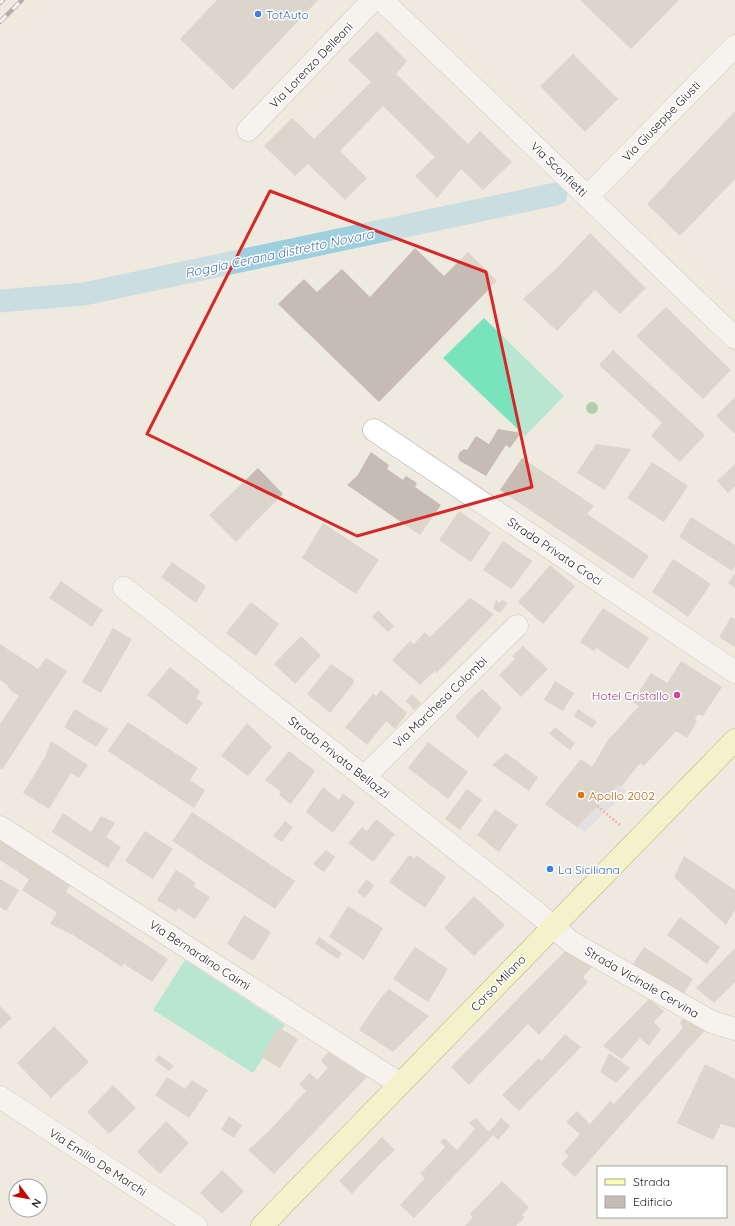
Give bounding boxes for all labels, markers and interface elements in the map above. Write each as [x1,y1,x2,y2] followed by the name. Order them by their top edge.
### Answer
[266,7,309,22] place label: TotAuto
[253,9,263,19] marker: TotAuto
[266,19,356,111] street label: Via Lorenzo Delleani
[619,78,703,164] street label: Via Giuseppe Giusti
[528,138,590,200] street label: Via Sconfietti
[183,225,376,281] water label: Roggia Cerana distretto Novara
[505,514,605,588] street label: Strada Privata Croci
[390,653,490,751] street label: Via Marchesa Colombi
[592,688,669,703] place label: Hotel Cristallo
[672,690,682,700] marker: Hotel Cristallo
[285,713,393,801] street label: Strada Privata Bellazzi
[589,788,655,803] place label: Apollo 2002
[576,790,586,800] marker: Apollo 2002
[558,862,620,877] place label: La Siciliana
[545,864,555,874] marker: La Siciliana
[147,917,253,993] street label: Via Bernardino Caimi
[582,943,702,1021] street label: Strada Vicinale Cervina
[467,952,529,1014] street label: Corso Milano
[46,1125,150,1199] street label: Via Emilio De Marchi
[597,1166,727,1218] legend
[633,1174,670,1189] text: Strada
[8,1178,48,1218] north arrow
[633,1194,673,1209] text: Edificio
[28,1196,45,1210] text: N

